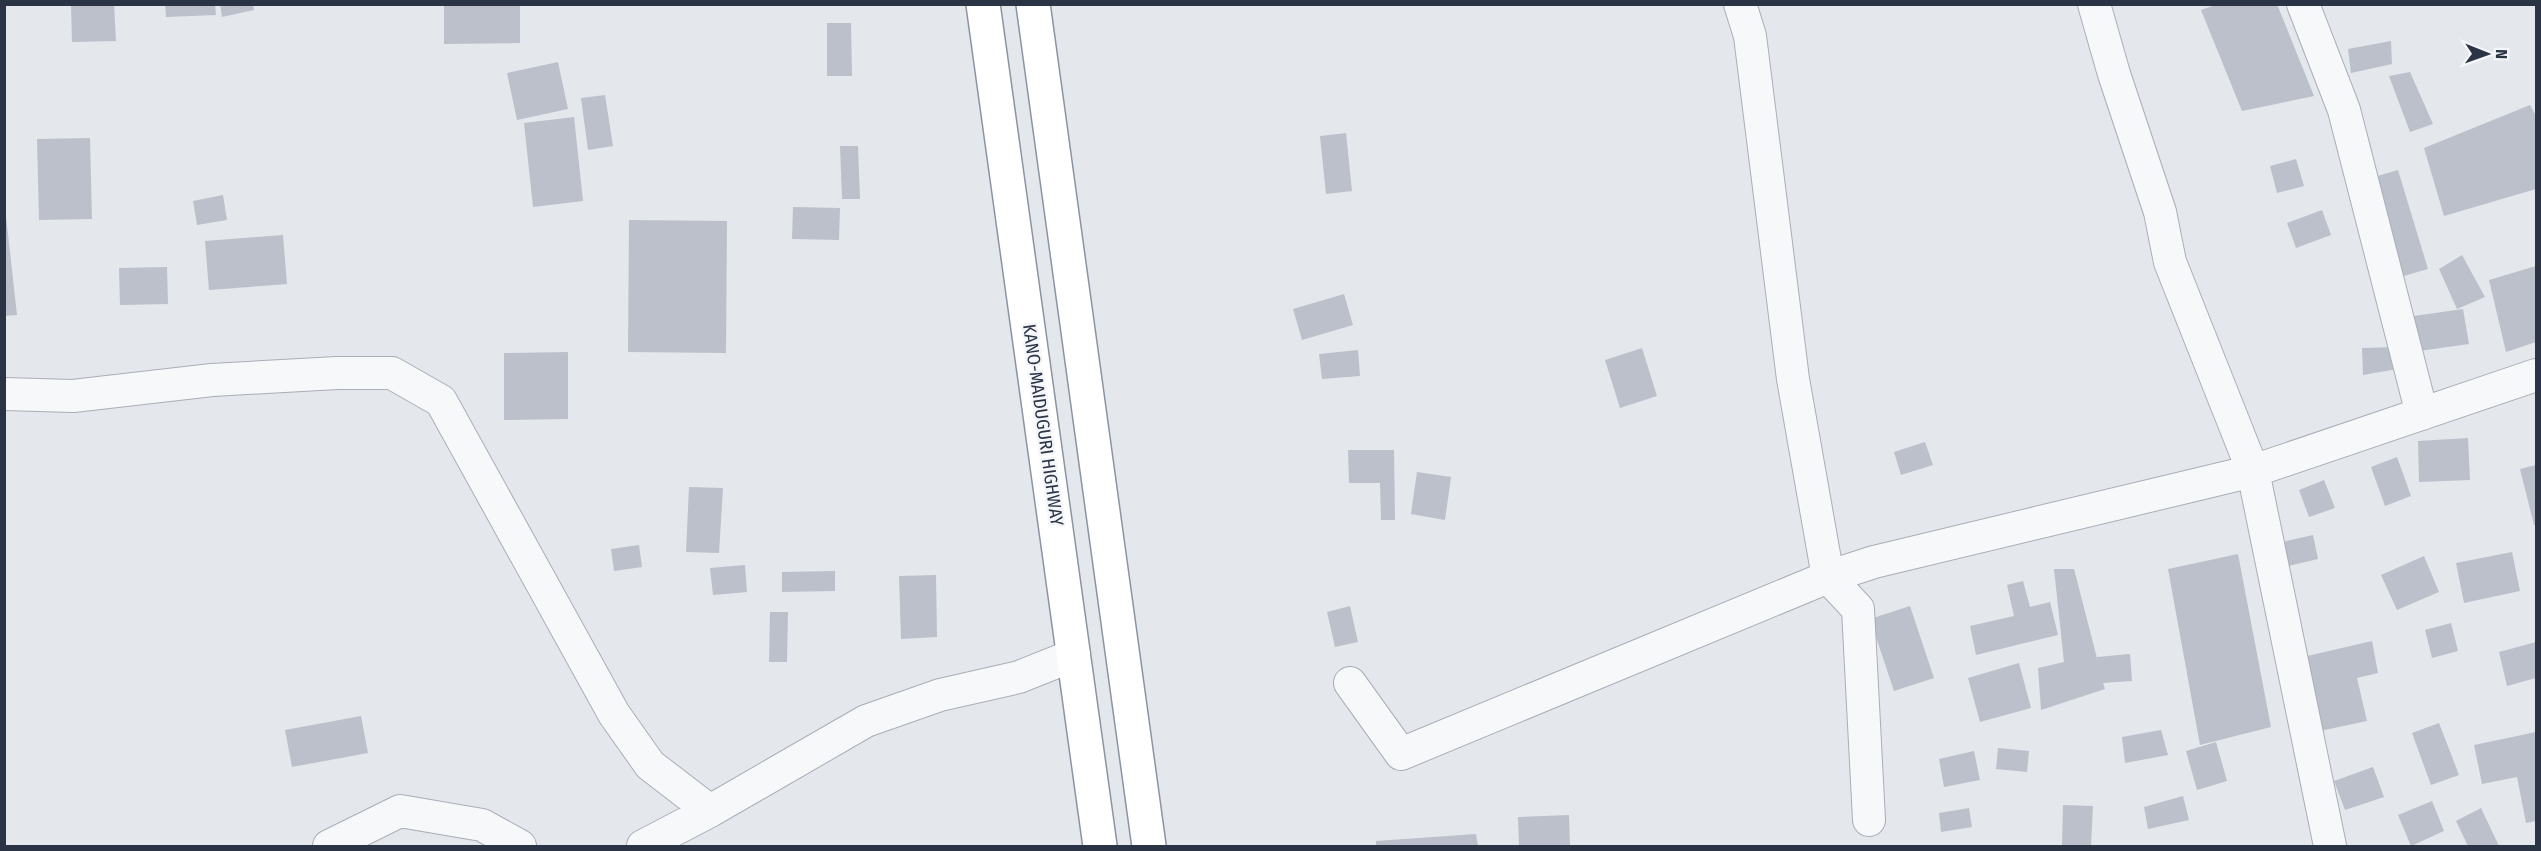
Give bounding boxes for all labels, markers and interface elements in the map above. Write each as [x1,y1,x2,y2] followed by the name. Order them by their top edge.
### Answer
[2457,24,2517,84] north arrow
[2492,49,2511,59] text: N
[1018,323,1068,527] street label: KANO-MAIDUGURI HIGHWAY

